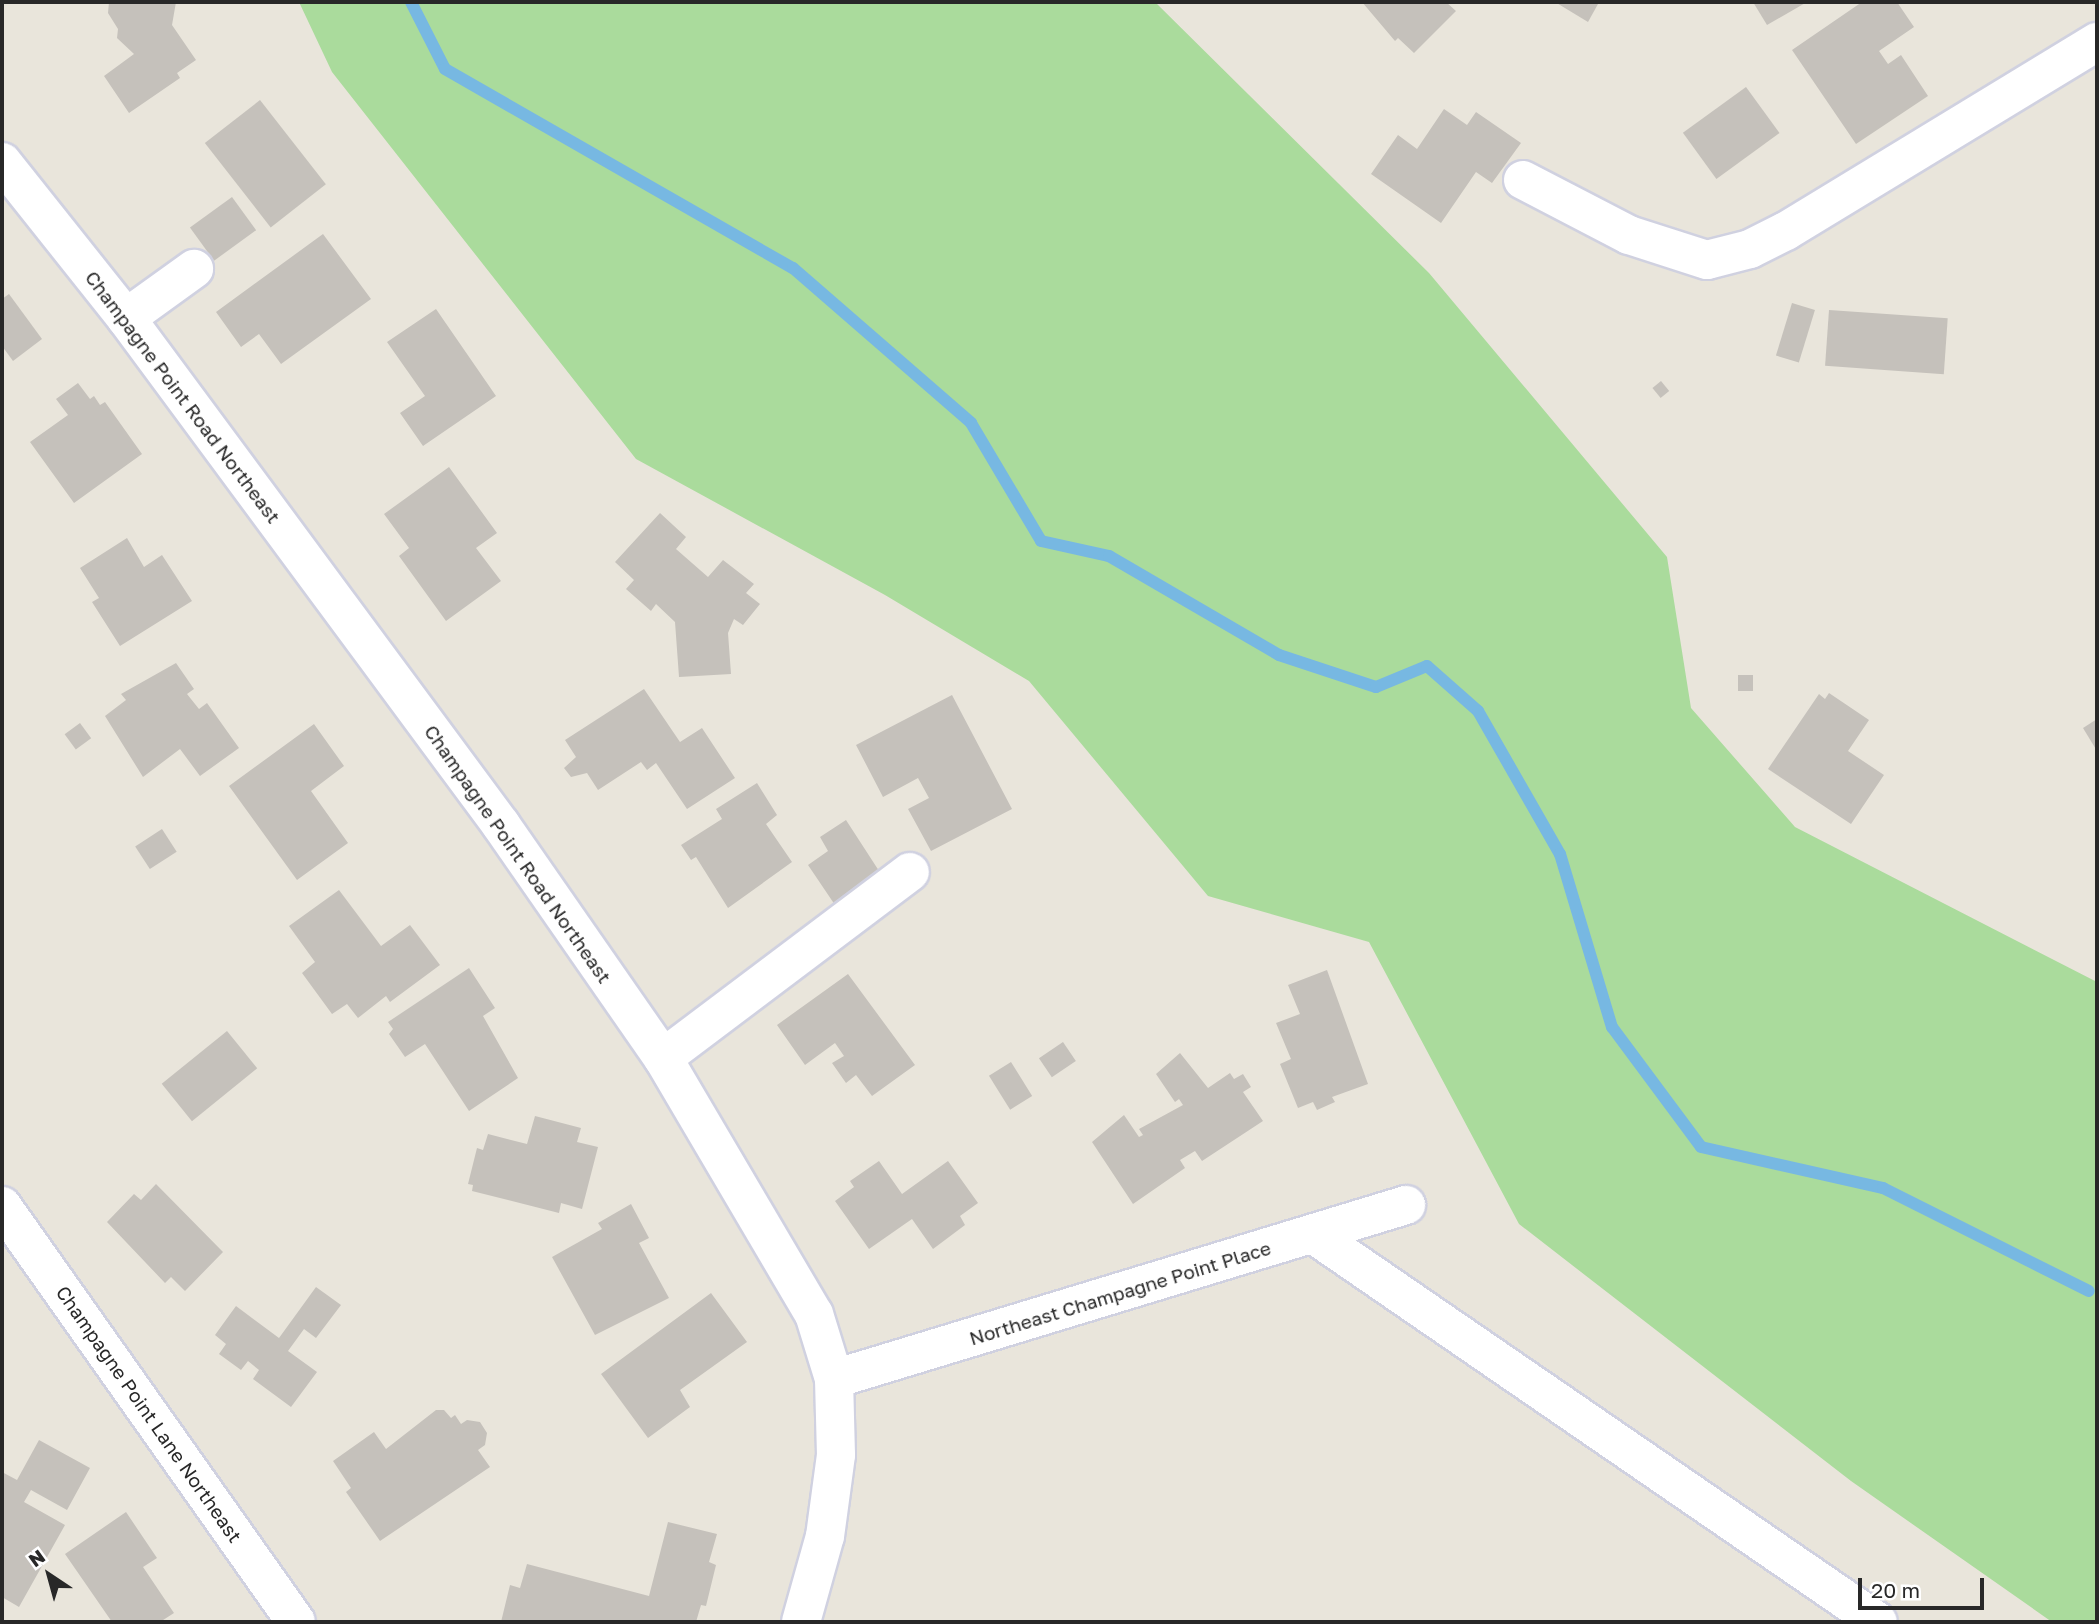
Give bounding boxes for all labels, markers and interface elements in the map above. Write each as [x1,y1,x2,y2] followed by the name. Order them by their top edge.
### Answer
[81,266,285,528] street label: Champagne Point Road Northeast
[420,721,616,987] street label: Champagne Point Road Northeast
[967,1236,1273,1350] street label: Northeast Champagne Point Place
[51,1281,247,1547] street label: Champagne Point Lane Northeast
[14,1540,84,1610] north arrow
[24,1544,49,1571] text: N
[1861,1564,1987,1608] scale bar
[1871,1577,1920,1603] text: 20 m

